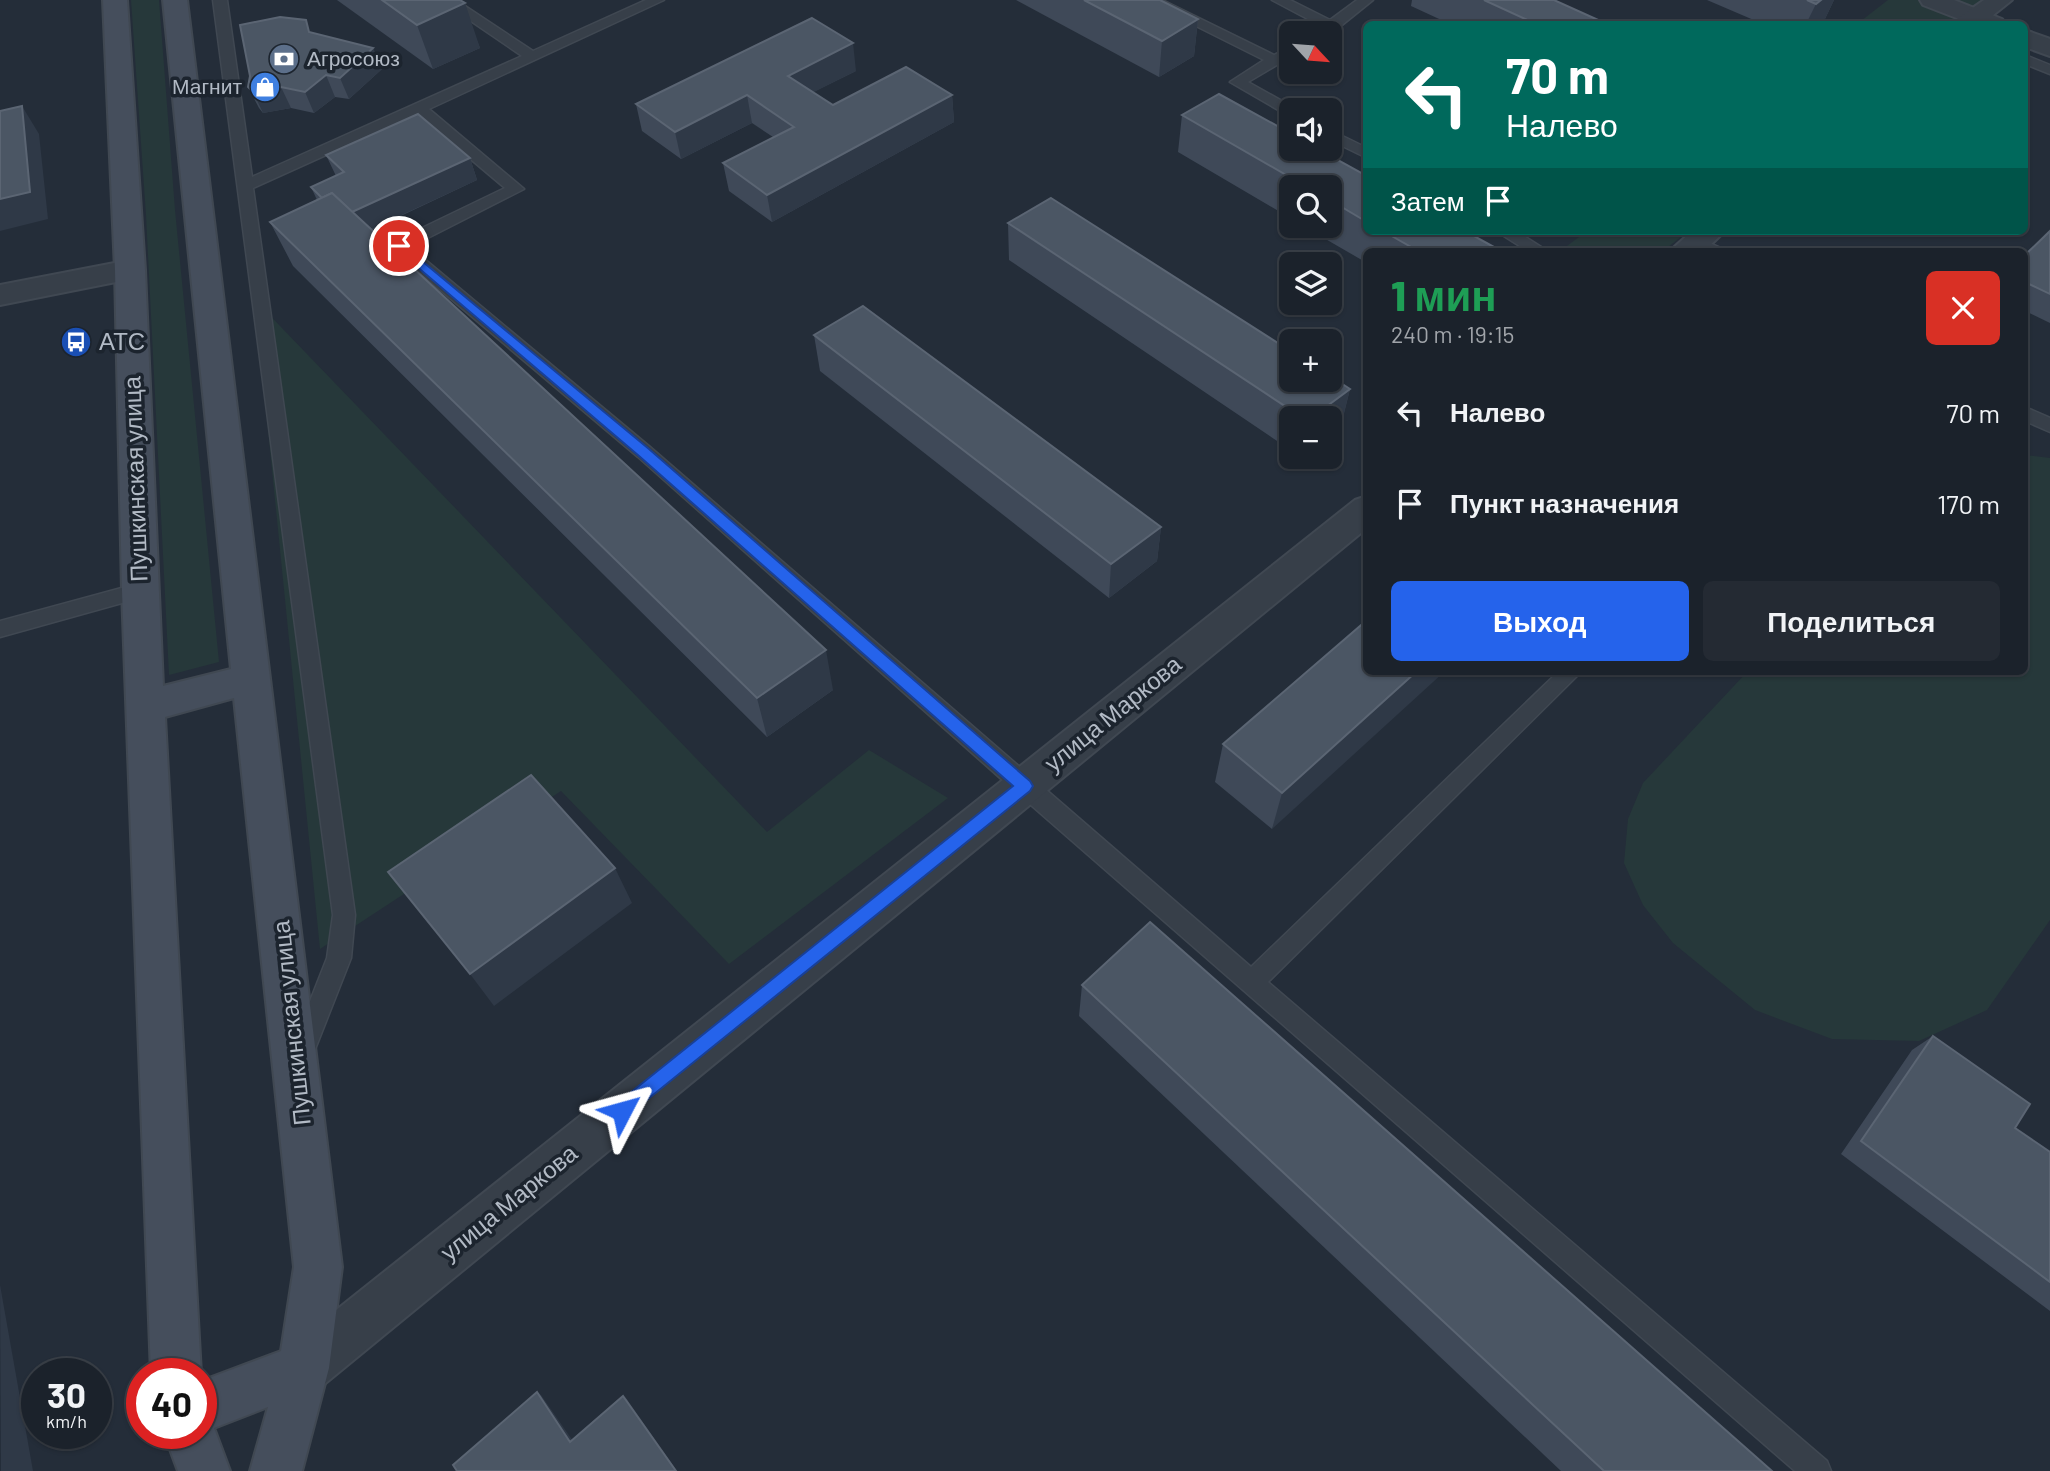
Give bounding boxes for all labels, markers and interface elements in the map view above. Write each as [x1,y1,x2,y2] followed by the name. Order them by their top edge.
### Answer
[1279,21,1342,84] north arrow
[1279,21,1342,469] map controls
[267,42,301,76] bank icon: Агросоюз
[307,45,400,70] place label: Агросоюз
[1506,45,1609,104] text: 70 m
[1391,49,1482,140] icon: left
[248,70,282,104] shop icon: Магнит
[172,73,242,98] place label: Магнит
[1279,98,1342,161] button: sound
[1506,105,1618,143] text: Налево
[1279,175,1342,238] button: search
[1479,182,1517,220] icon: arrive
[1391,185,1465,216] text: Затем
[369,216,429,276] pin
[380,227,418,265] icon: arrive
[1279,252,1342,315] button: layers
[1391,269,1497,319] text: 1 мин
[1926,271,2000,345] button: close
[1391,320,1514,348] text: 240 m · 19:15
[59,325,93,359] bus stop icon: АТС
[99,326,145,355] place label: АТС
[1279,329,1342,392] button: +
[116,375,153,582] street label: Пушкинская улица
[1391,394,1429,432] icon: left
[1450,396,1545,427] text: Налево
[1946,397,2000,428] text: 70 m
[1279,406,1342,469] button: −
[1391,485,1429,523] icon: arrive
[1450,487,1679,518] text: Пункт назначения
[1937,488,2000,519] text: 170 m
[1391,581,1689,661] button: Выход
[1703,581,2000,661] button: Поделиться
[1038,648,1187,777] street label: улица Маркова
[265,919,316,1127] street label: Пушкинская улица
[585,1074,659,1148] position arrow
[434,1137,583,1266] street label: улица Маркова
[126,1358,217,1449] speed limit sign: 40
[47,1373,86,1415] text: 30
[46,1410,87,1432] text: km/h

